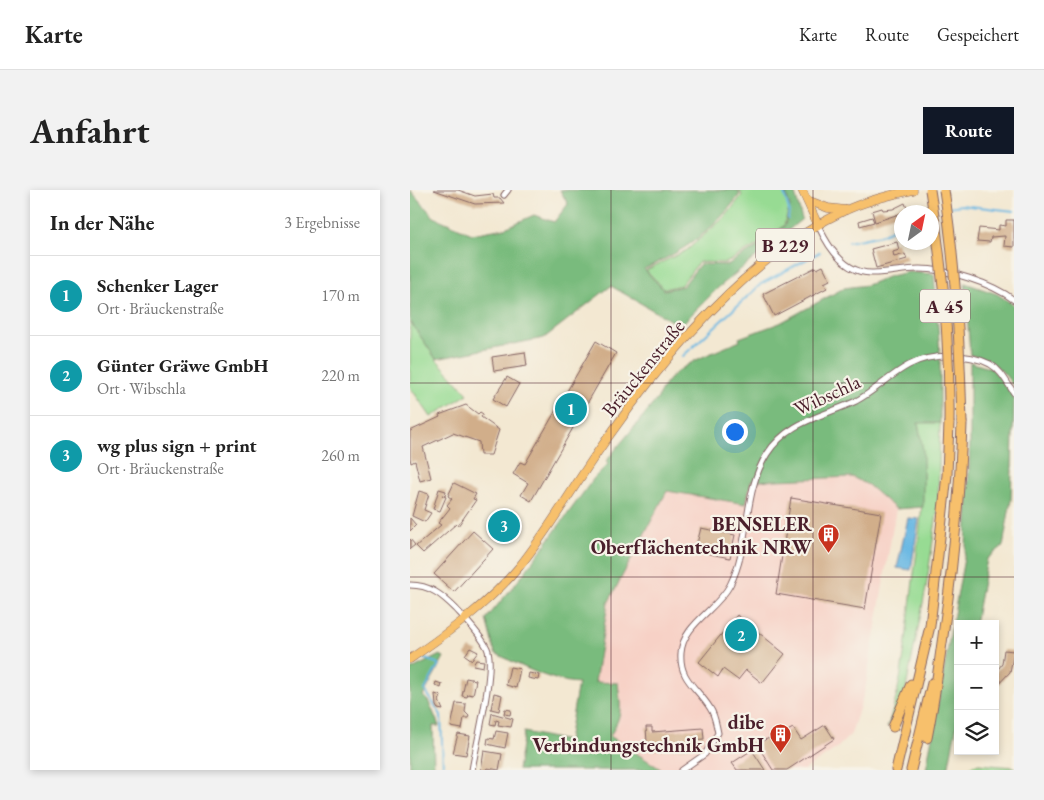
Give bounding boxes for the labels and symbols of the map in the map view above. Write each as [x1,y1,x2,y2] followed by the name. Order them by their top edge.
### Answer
[894,205,939,250] north arrow
[756,228,814,262] road number: B 229
[920,290,970,322] road number: A 45
[596,314,690,422] street label: Bräuckenstraße
[789,368,865,422] street label: Wibschla
[555,390,587,428] pin: 1
[722,419,748,445] your location
[488,507,520,545] pin: 3
[591,511,813,560] place label: BENSELER Oberflächentechnik NRW
[816,523,840,554] building icon: BENSELER Oberflächentechnik NRW
[725,616,757,654] pin: 2
[532,709,764,758] place label: dibe Verbindungstechnik GmbH
[768,722,792,753] building icon: dibe Verbindungstechnik GmbH

